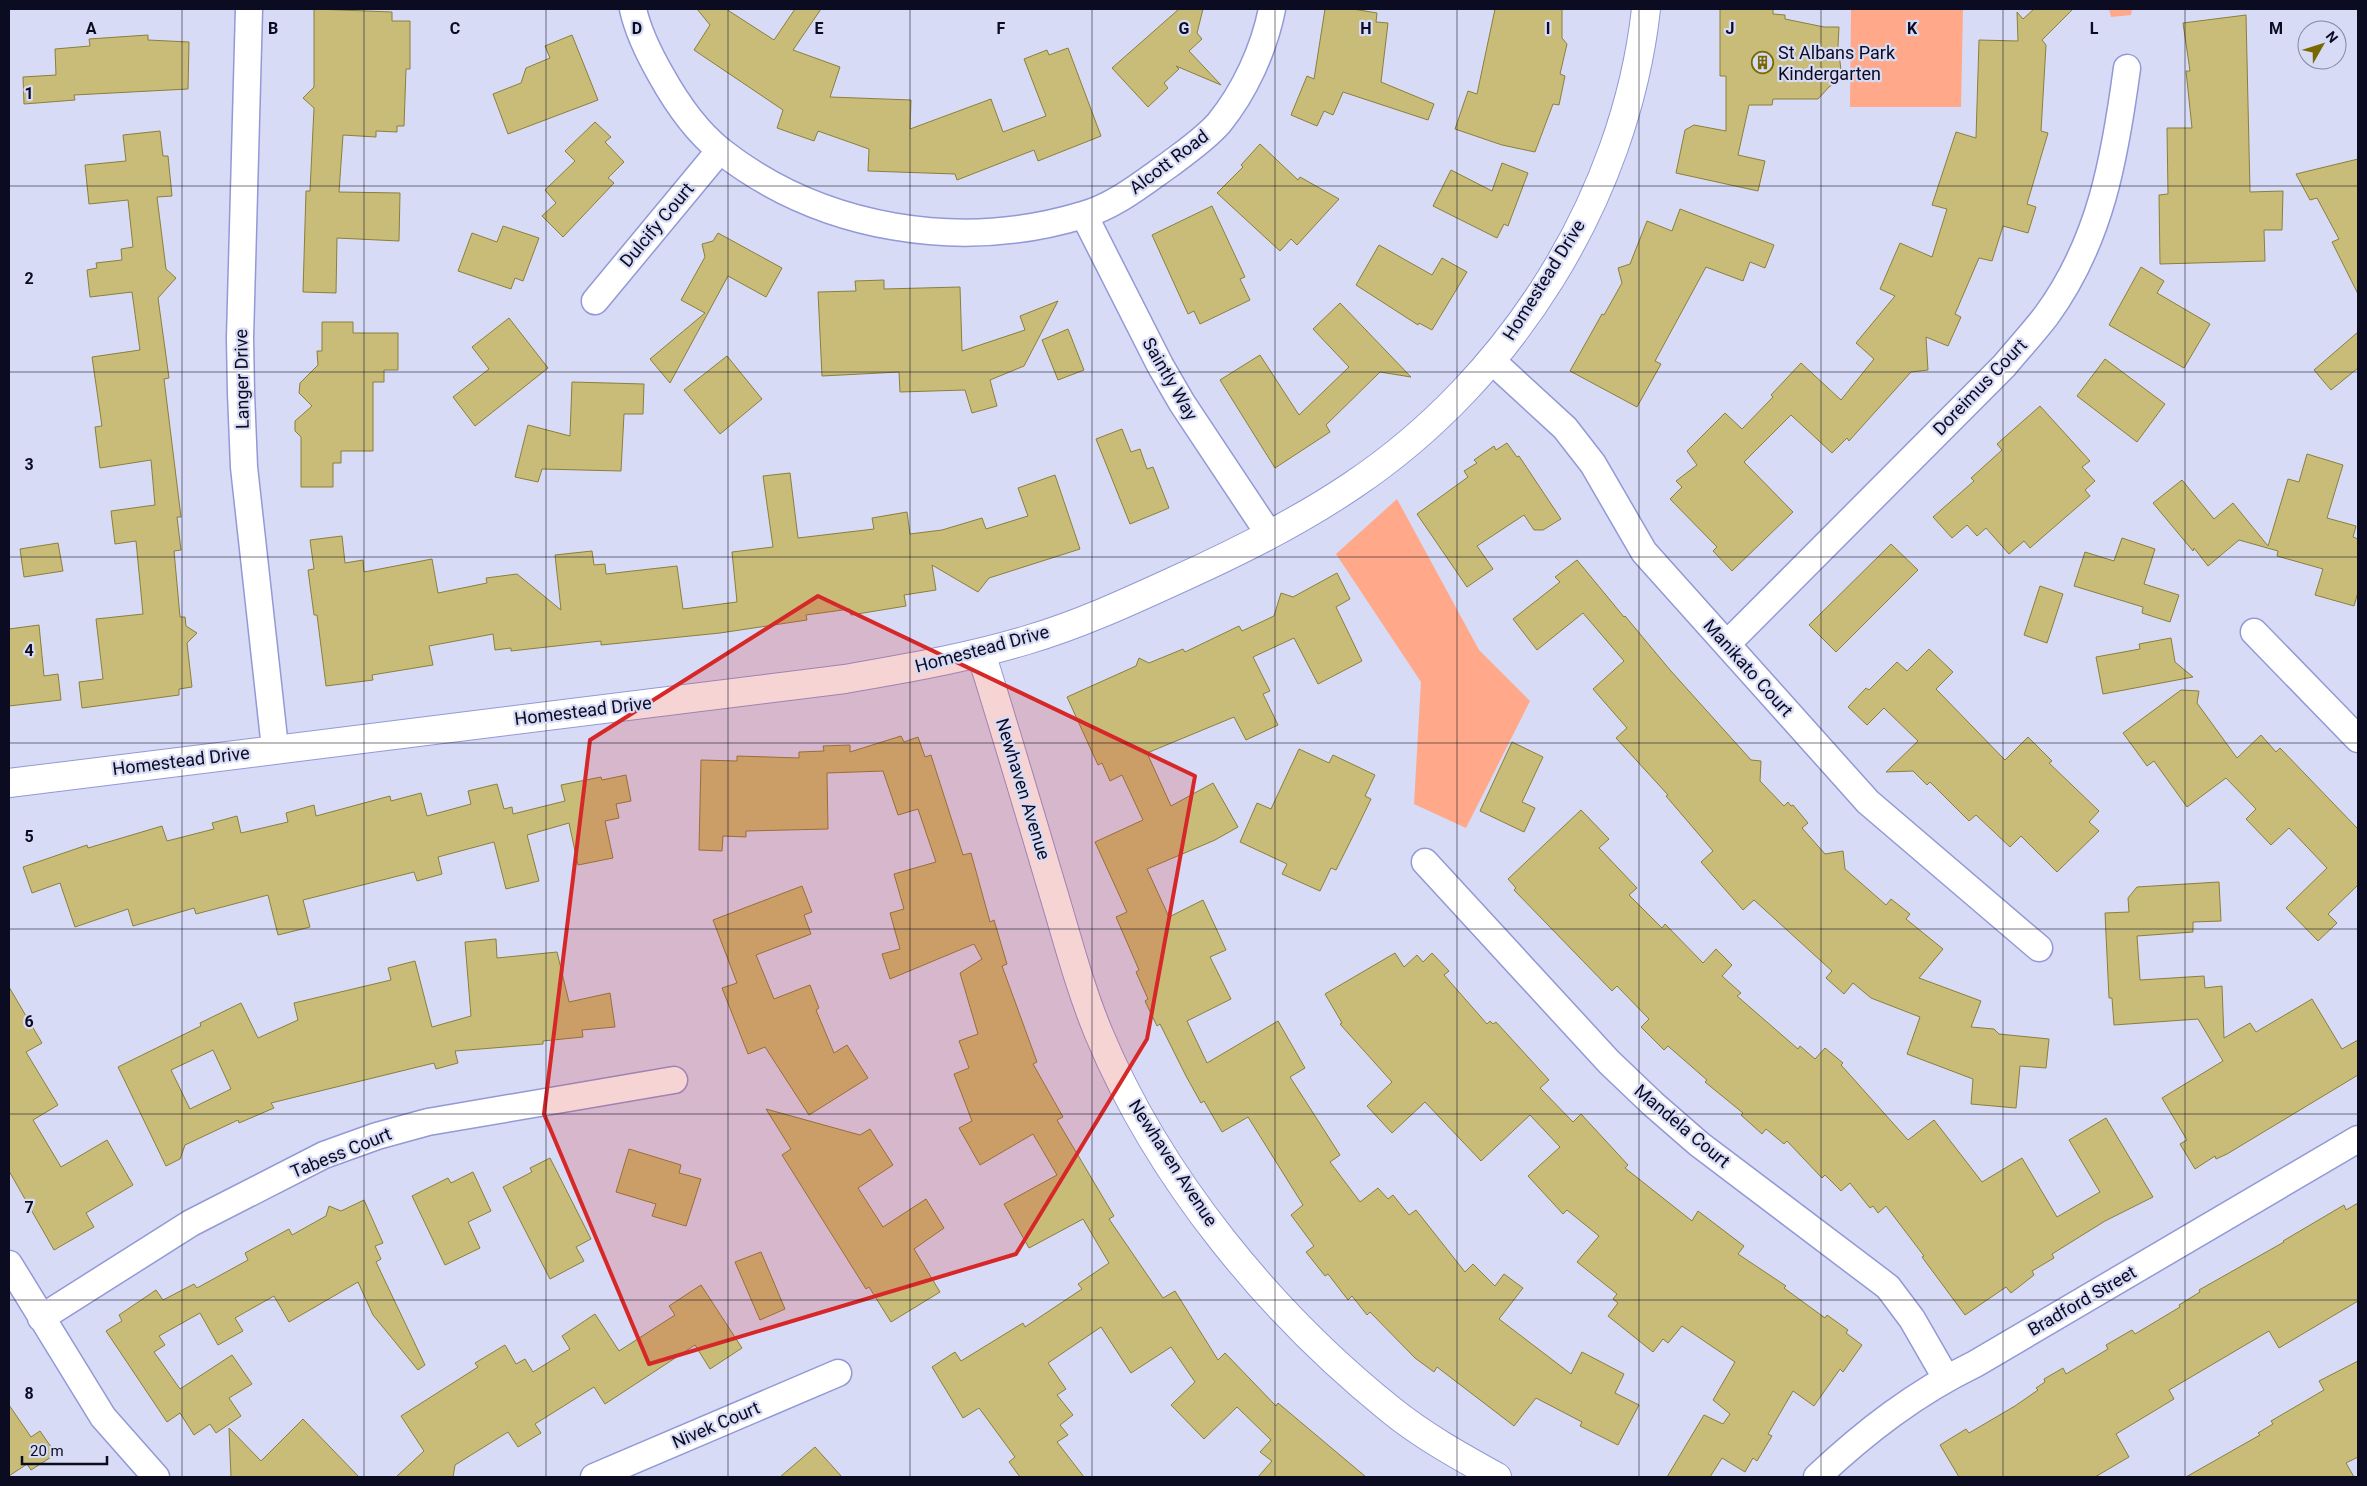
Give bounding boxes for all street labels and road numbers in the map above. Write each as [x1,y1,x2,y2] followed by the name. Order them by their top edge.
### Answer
[1125,125,1212,198] street label: Alcott Road
[615,178,698,271] street label: Dulcify Court
[1498,216,1589,344] street label: Homestead Drive
[230,329,253,429] street label: Langer Drive
[1138,334,1203,424] street label: Saintly Way
[1928,334,2031,439] street label: Doreimus Court
[1699,615,1798,721] street label: Manikato Court
[912,621,1051,677] street label: Homestead Drive
[513,692,653,729] street label: Homestead Drive
[992,716,1055,862] street label: Newhaven Avenue
[111,742,251,779] street label: Homestead Drive
[1630,1080,1734,1172] street label: Mandela Court
[1125,1095,1222,1230] street label: Newhaven Avenue
[287,1123,394,1182] street label: Tabess Court
[2024,1261,2140,1340] street label: Bradford Street
[669,1397,763,1452] street label: Nivek Court

